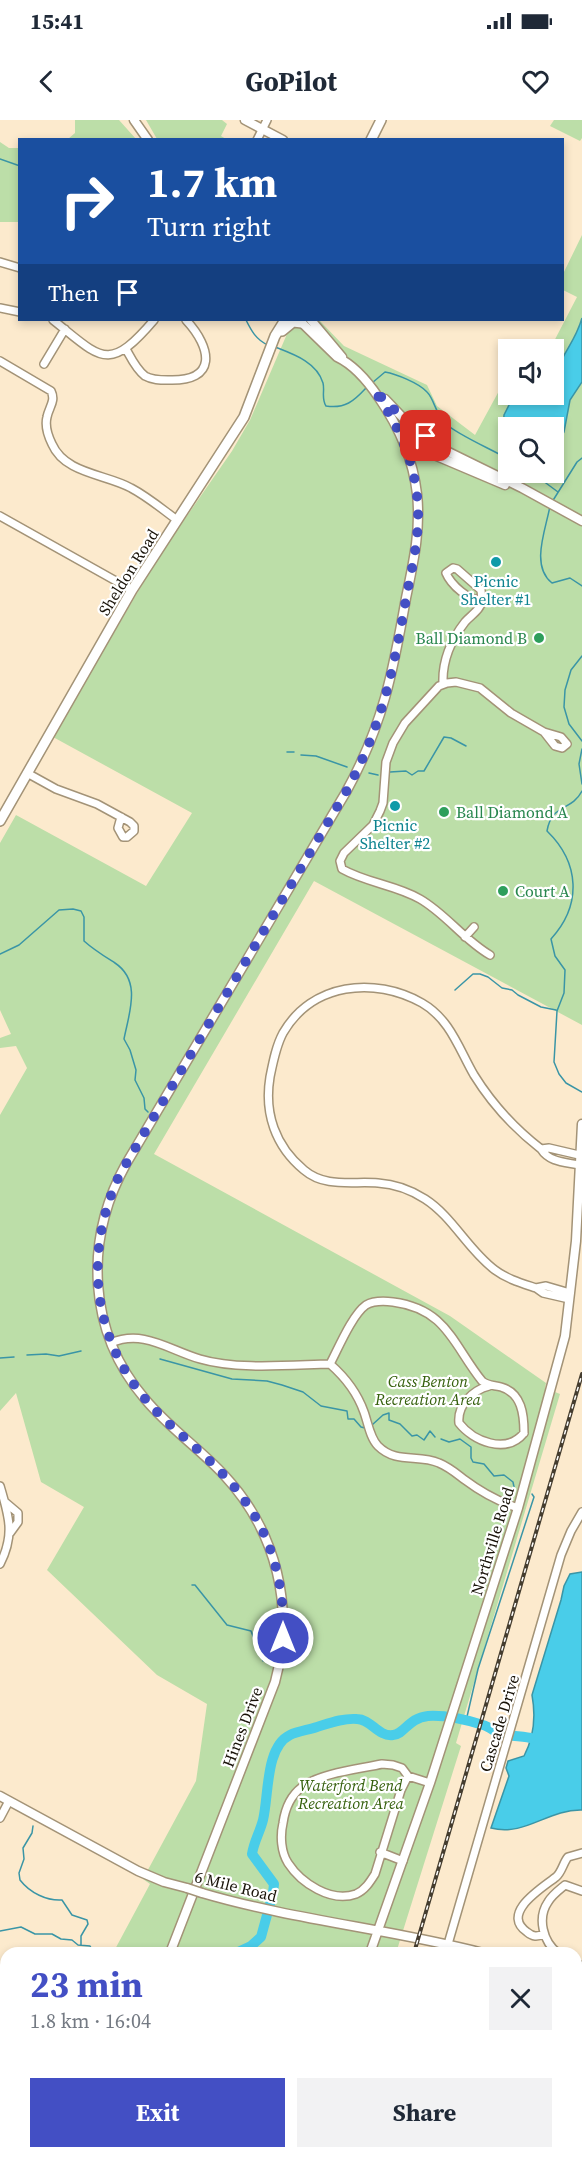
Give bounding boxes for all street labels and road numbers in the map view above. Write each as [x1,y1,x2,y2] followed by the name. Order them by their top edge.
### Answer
[93,525,163,619] street label: Sheldon Road
[465,1484,519,1598] street label: Northville Road
[474,1672,524,1774] street label: Cascade Drive
[217,1684,267,1770] street label: Hines Drive
[193,1865,279,1907] street label: 6 Mile Road

